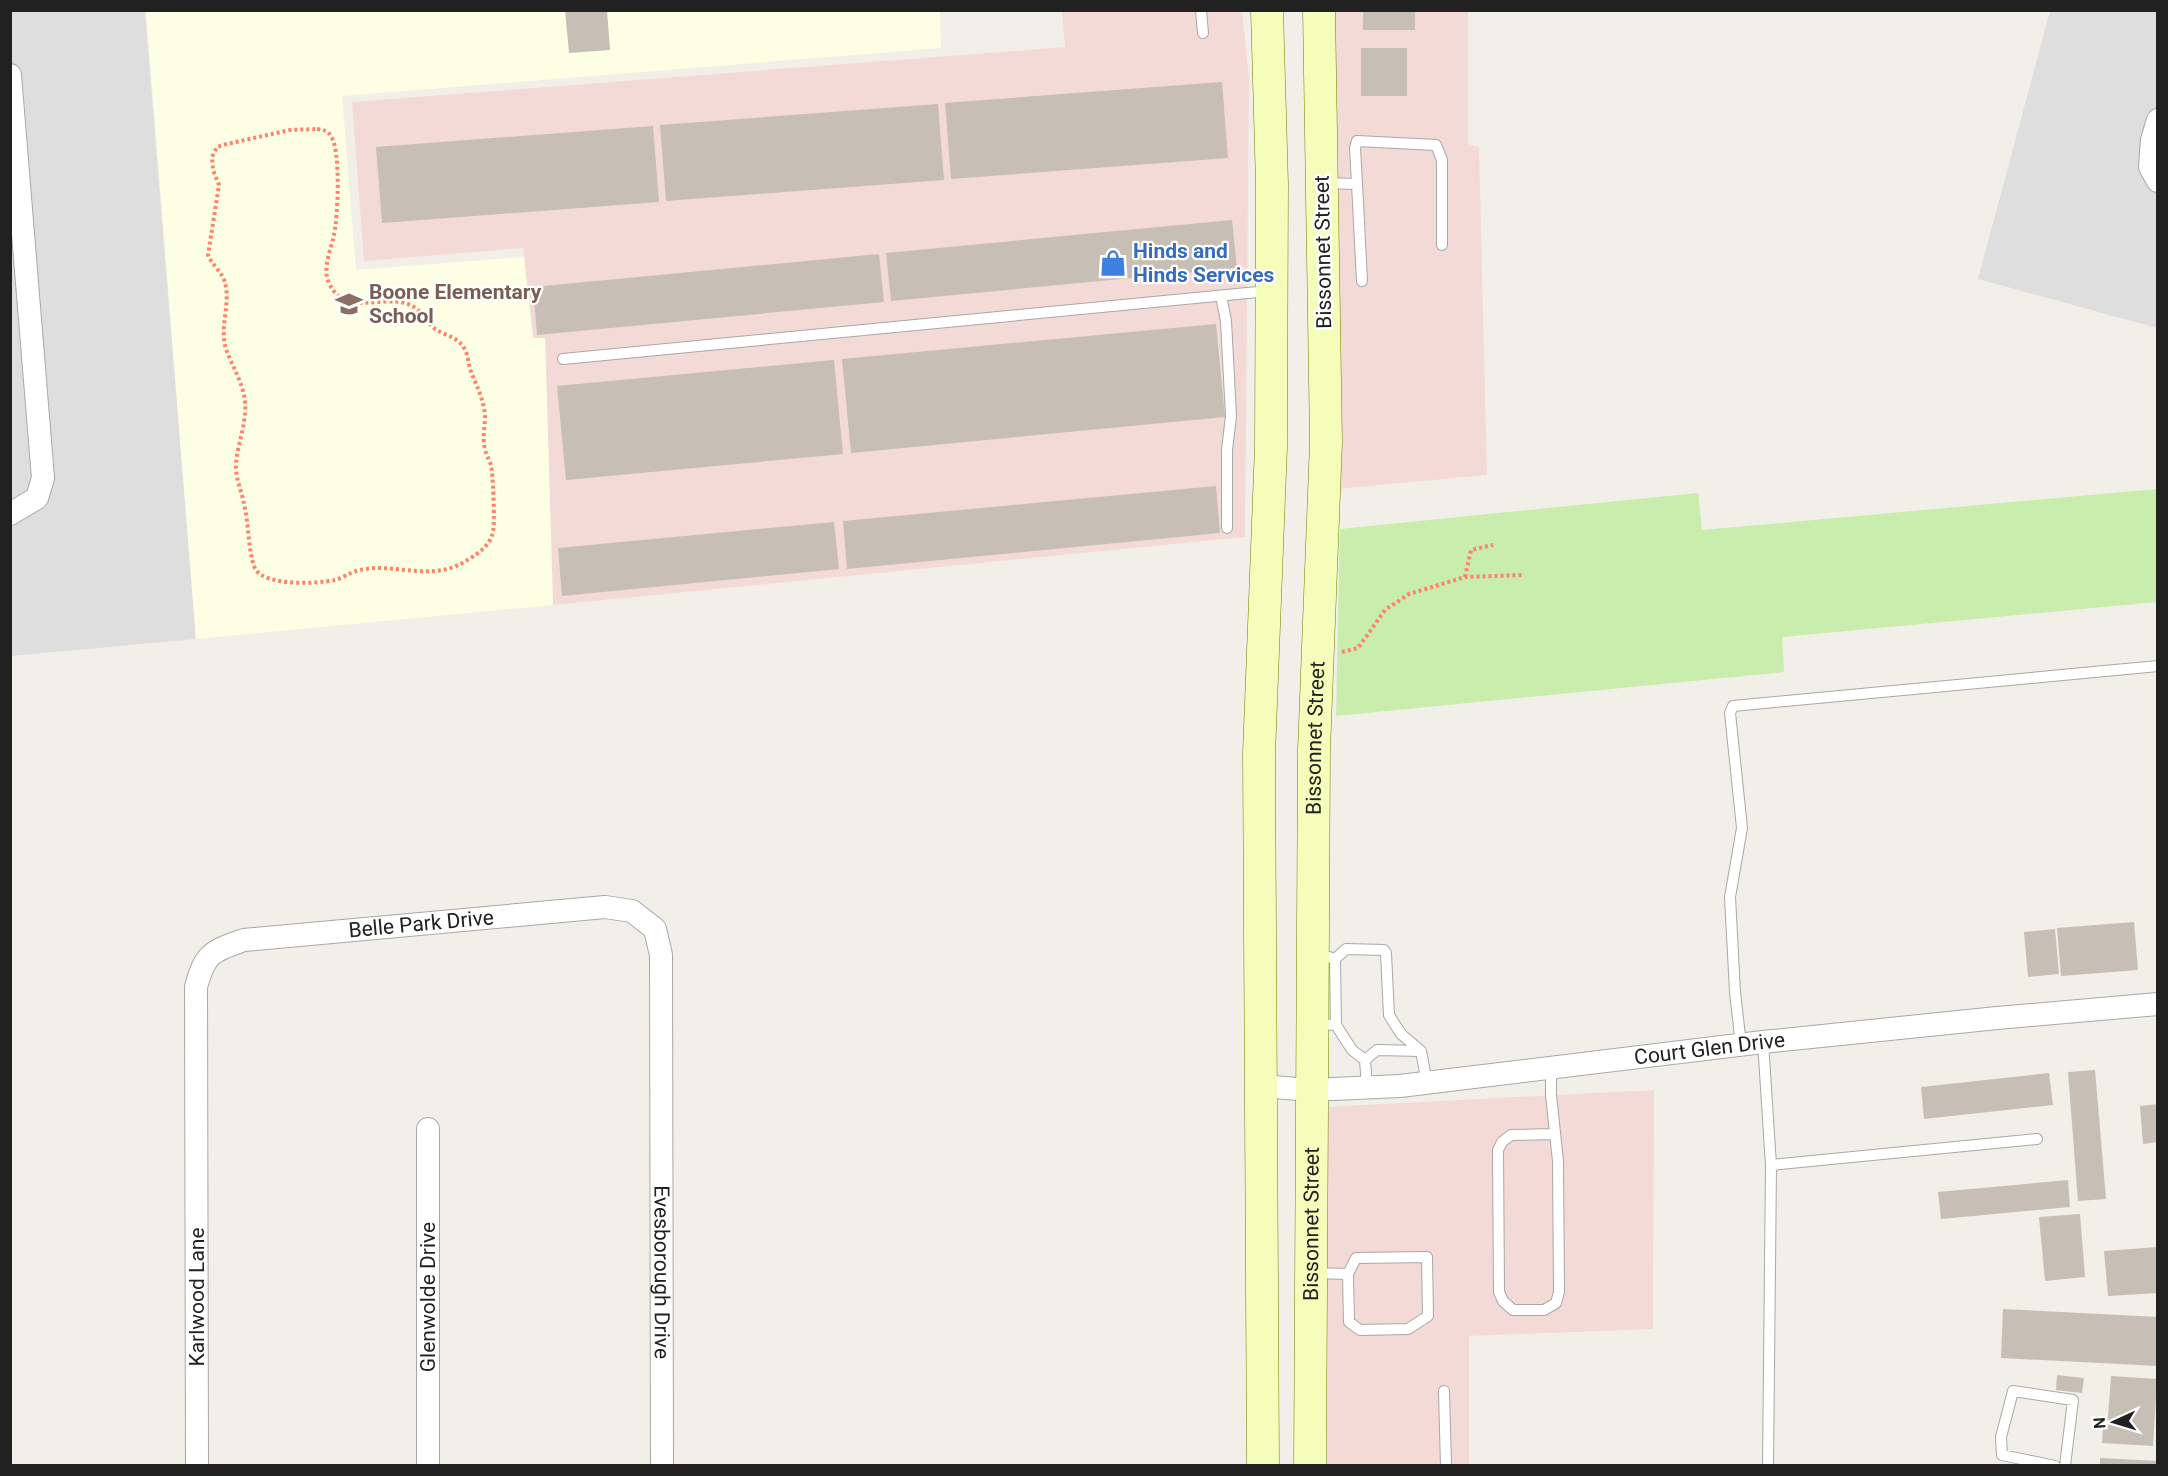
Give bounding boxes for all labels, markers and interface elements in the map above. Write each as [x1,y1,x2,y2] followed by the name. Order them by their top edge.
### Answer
[1310,175,1336,329] street label: Bissonnet Street
[1133,239,1275,287] place label: Hinds and Hinds Services
[1098,248,1128,278] shop icon: Hinds and Hinds Services
[369,280,542,328] place label: Boone Elementary School
[334,289,364,319] school or university icon: Boone Elementary School
[1302,661,1329,815] street label: Bissonnet Street
[348,905,495,942] street label: Belle Park Drive
[1633,1028,1786,1070] street label: Court Glen Drive
[1299,1147,1324,1301] street label: Bissonnet Street
[649,1185,674,1359] street label: Evesborough Drive
[416,1222,440,1372] street label: Glenwolde Drive
[185,1227,209,1367] street label: Karlwood Lane
[2084,1392,2144,1452] north arrow
[2090,1417,2109,1429] text: N

